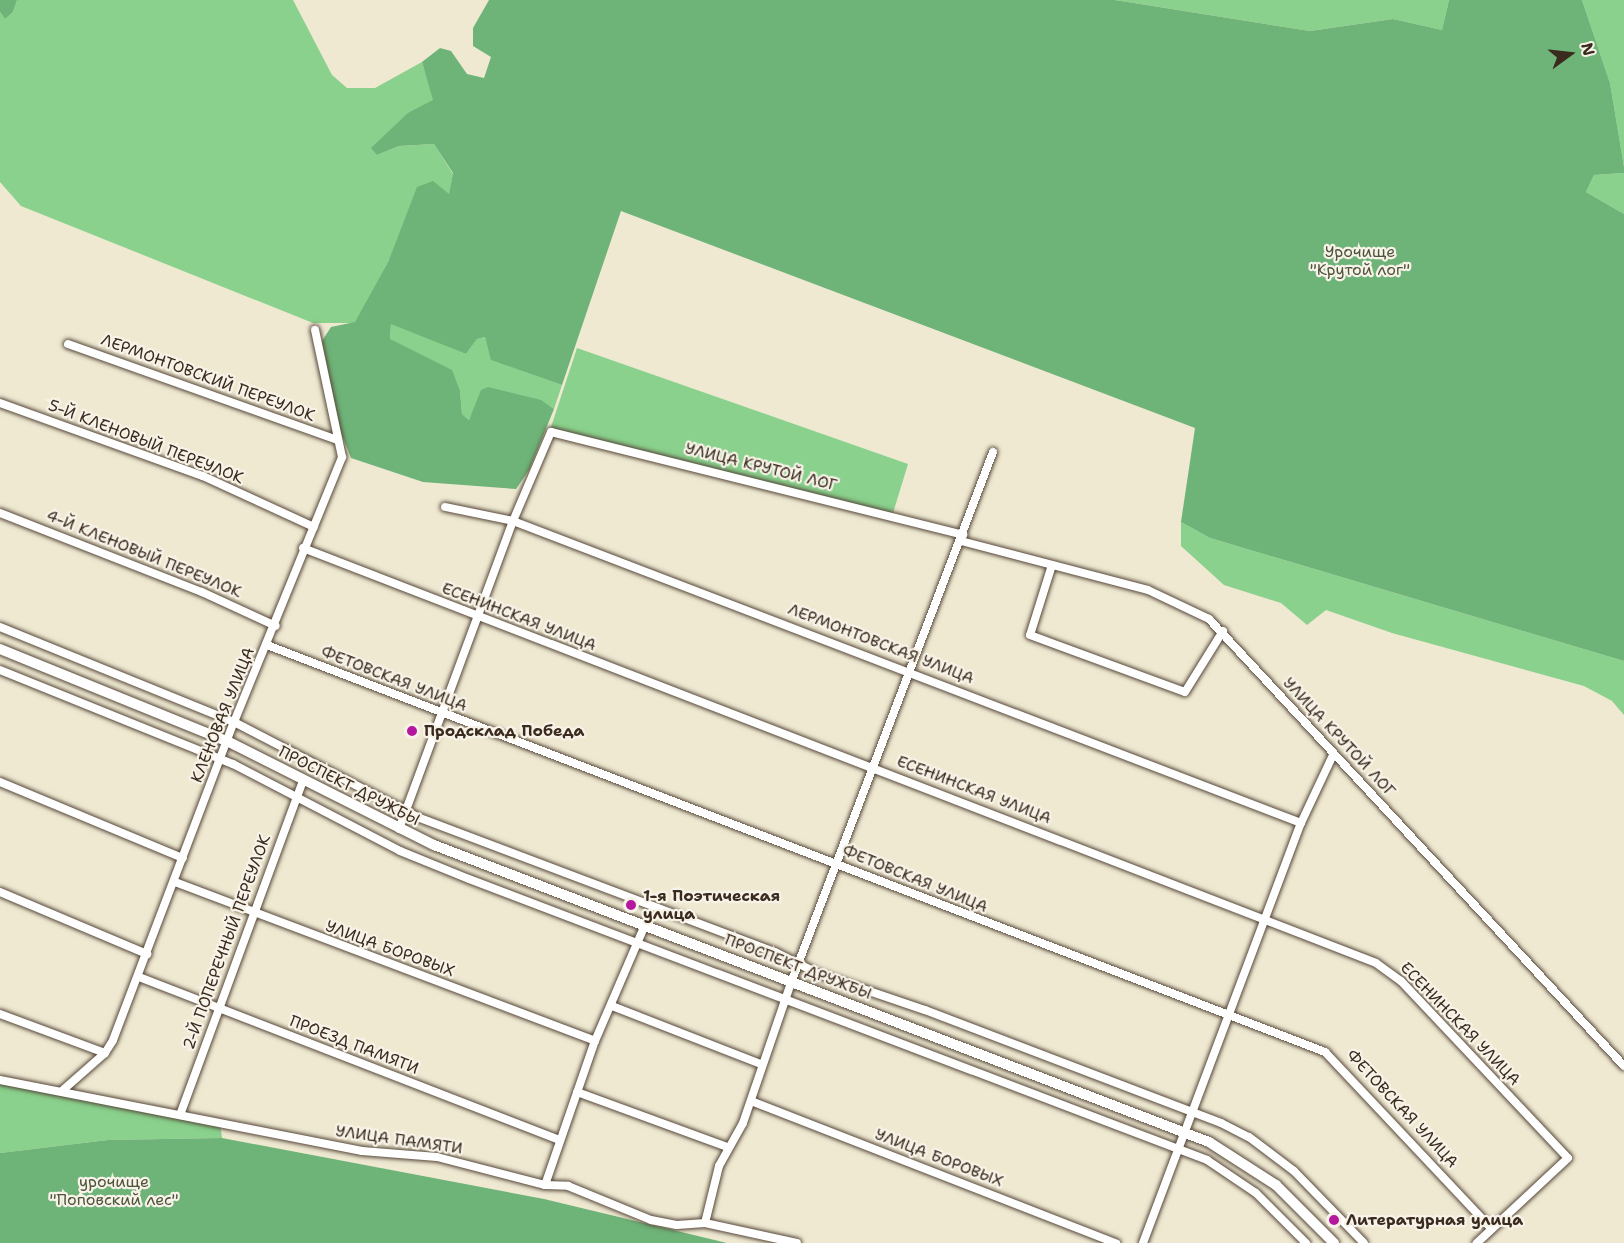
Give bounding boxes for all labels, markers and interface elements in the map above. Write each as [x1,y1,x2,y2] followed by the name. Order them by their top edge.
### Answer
[1540,24,1600,84] north arrow
[1576,40,1600,58] text: N
[1310,242,1410,280] park label: Урочище "Крутой лог"
[98,330,318,426] street label: ЛЕРМОНТОВСКИЙ ПЕРЕУЛОК
[46,396,246,488] street label: 5-Й КЛЕНОВЫЙ ПЕРЕУЛОК
[683,439,839,495] street label: УЛИЦА КРУТОЙ ЛОГ
[43,506,245,602] street label: 4-Й КЛЕНОВЫЙ ПЕРЕУЛОК
[439,579,599,655] street label: ЕСЕНИНСКАЯ УЛИЦА
[785,600,977,688] street label: ЛЕРМОНТОВСКАЯ УЛИЦА
[318,642,470,716] street label: ФЕТОВСКАЯ УЛИЦА
[187,645,259,785] street label: КЛЕНОВАЯ УЛИЦА
[1279,673,1399,801] street label: УЛИЦА КРУТОЙ ЛОГ
[424,721,585,741] place label: Продсклад Победа
[405,724,419,738] marker: Продсклад Победа
[275,742,423,830] street label: ПРОСПЕКТ ДРУЖБЫ
[894,752,1054,828] street label: ЕСЕНИНСКАЯ УЛИЦА
[179,832,275,1052] street label: 2-Й ПОПЕРЕЧНЫЙ ПЕРЕУЛОК
[840,841,990,917] street label: ФЕТОВСКАЯ УЛИЦА
[643,886,780,924] place label: 1-я Поэтическая улица
[624,898,638,912] marker: 1-я Поэтическая улица
[323,917,457,981] street label: УЛИЦА БОРОВЫХ
[722,930,874,1004] street label: ПРОСПЕКТ ДРУЖБЫ
[1396,958,1524,1090] street label: ЕСЕНИНСКАЯ УЛИЦА
[287,1012,421,1078] street label: ПРОЕЗД ПАМЯТИ
[1342,1046,1462,1172] street label: ФЕТОВСКАЯ УЛИЦА
[334,1122,464,1158] street label: УЛИЦА ПАМЯТИ
[872,1125,1006,1191] street label: УЛИЦА БОРОВЫХ
[49,1172,179,1210] park label: урочище "Поповский лес"
[1346,1210,1523,1230] place label: Литературная улица
[1327,1213,1341,1227] marker: Литературная улица

